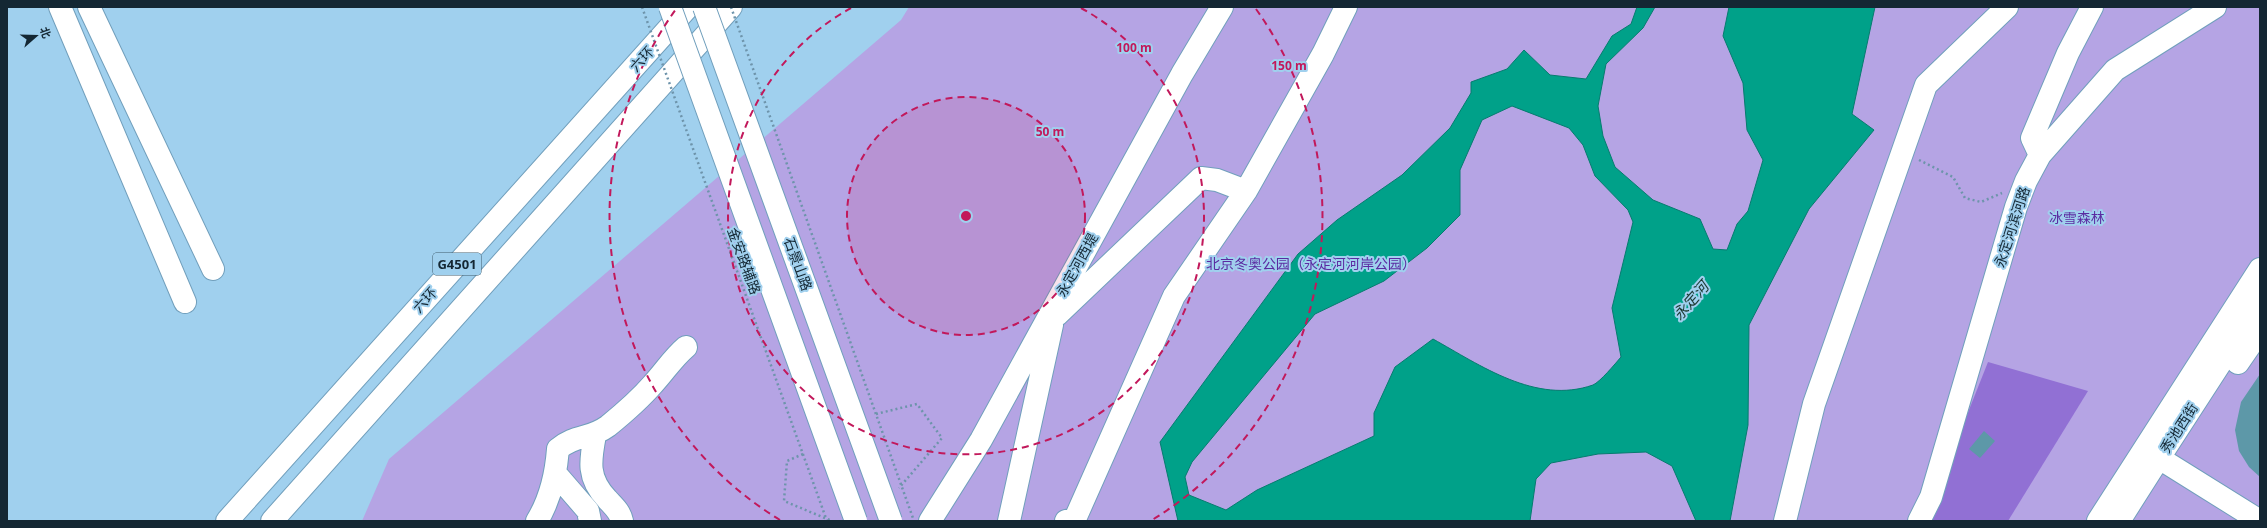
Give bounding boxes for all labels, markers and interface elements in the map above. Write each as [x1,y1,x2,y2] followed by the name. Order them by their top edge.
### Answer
[16,16,56,56] north arrow
[37,25,55,40] text: 北
[1116,39,1152,56] text: 100 m
[625,42,658,75] street label: 六环
[1271,57,1307,74] text: 150 m
[1036,123,1064,140] text: 50 m
[1990,184,2034,270] street label: 永定河滨河路
[2049,208,2105,227] park label: 冰雪森林
[959,209,973,223] centre of rings
[724,225,765,297] street label: 金安路辅路
[1051,230,1102,300] street label: 永定河西堤
[780,234,817,293] street label: 石景山路
[433,253,481,275] road number: G4501
[1206,254,1416,273] park label: 北京冬奥公园（永定河河岸公园）
[1668,275,1715,324] water label: 永定河
[408,283,441,316] street label: 六环
[2155,399,2202,456] street label: 秀池西街

